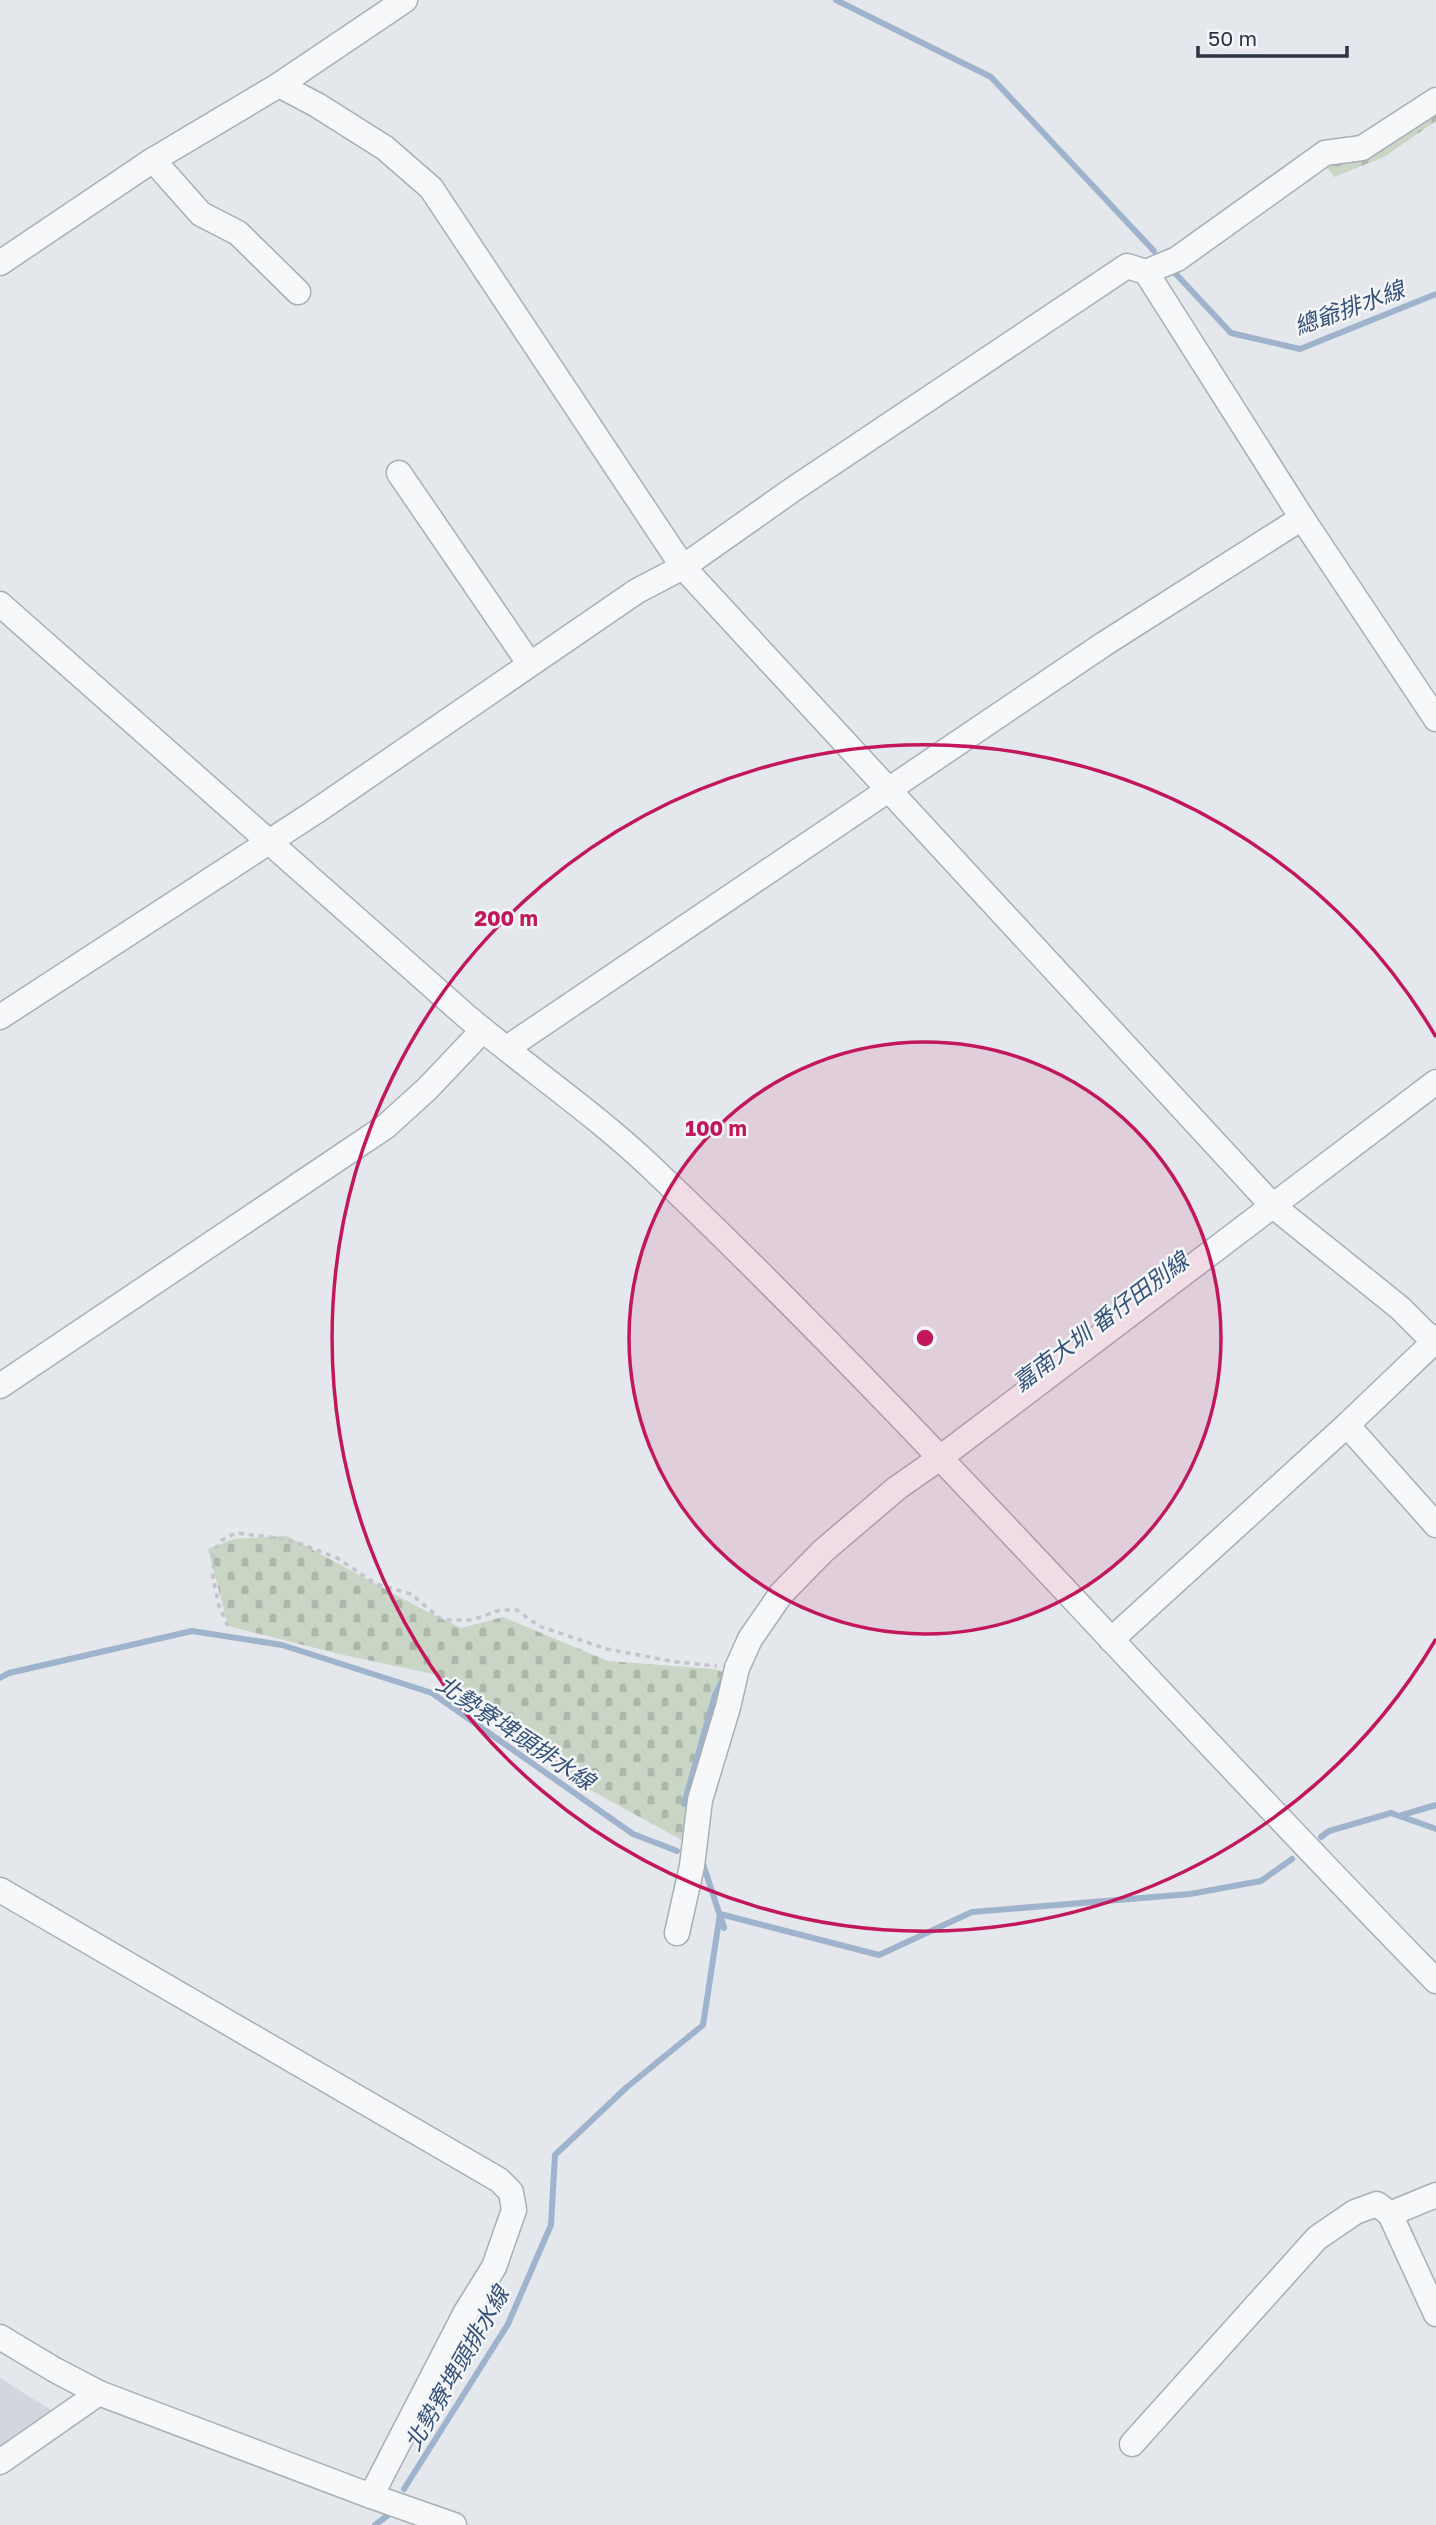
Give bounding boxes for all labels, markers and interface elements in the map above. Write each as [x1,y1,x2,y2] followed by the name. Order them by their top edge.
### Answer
[1198,14,1347,58] scale bar
[1208,25,1257,51] text: 50 m
[1290,273,1411,340] water label: 總爺排水線
[474,905,538,931] text: 200 m
[685,1115,747,1141] text: 100 m
[1007,1244,1196,1396] water label: 嘉南大圳 番仔田別線
[913,1326,937,1350] centre of rings
[432,1669,603,1797] water label: 北勢寮埤頭排水線
[398,2279,516,2455] water label: 北勢寮埤頭排水線

